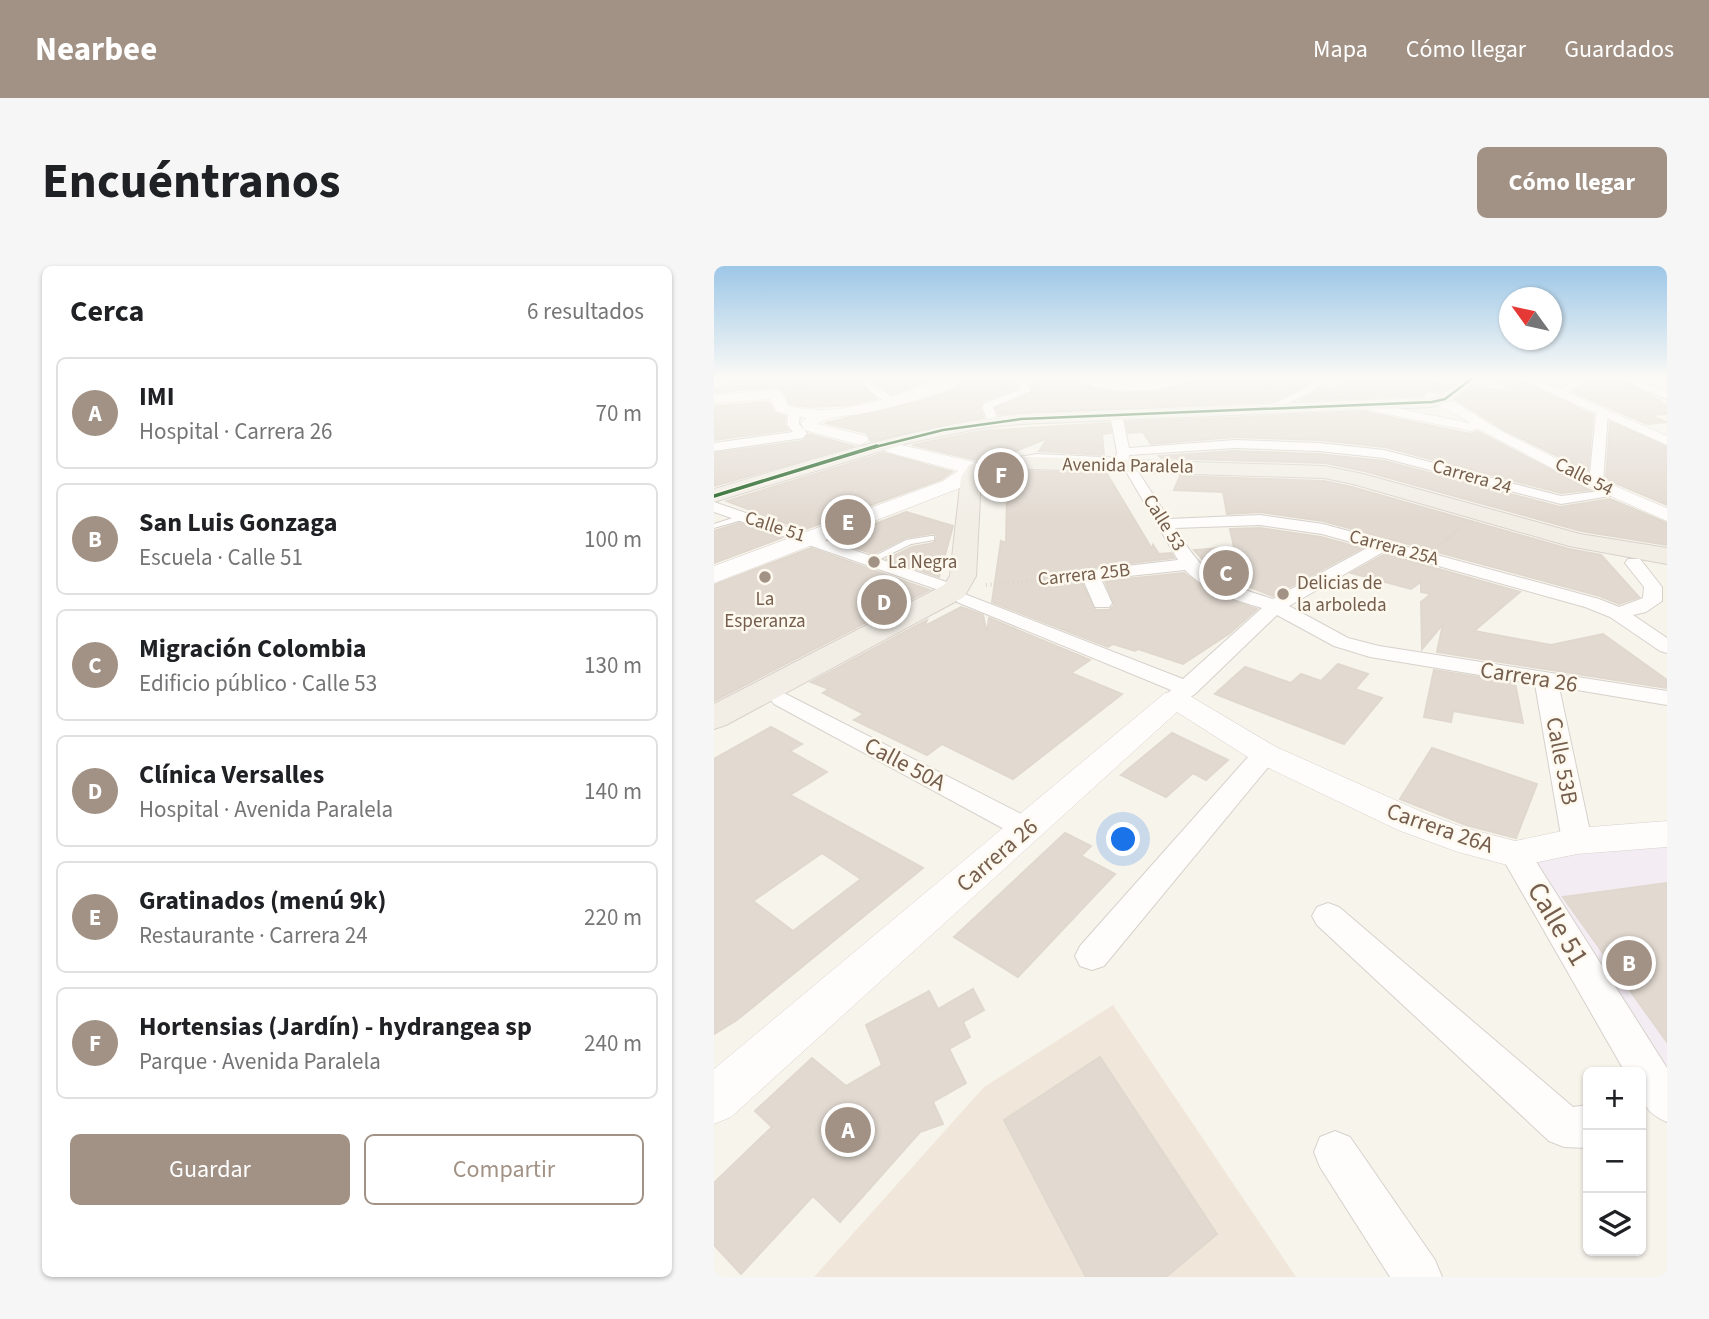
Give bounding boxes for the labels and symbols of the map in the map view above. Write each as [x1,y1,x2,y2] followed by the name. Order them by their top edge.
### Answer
[1499,287,1562,350] north arrow
[978,449,1024,501] pin: F
[1062,451,1194,481] street label: Avenida Paralela
[1550,451,1618,503] street label: Calle 54
[1429,453,1515,501] street label: Carrera 24
[1136,489,1192,557] street label: Calle 53
[825,496,871,548] pin: E
[741,505,809,549] street label: Calle 51
[1346,523,1442,573] street label: Carrera 25A
[1203,547,1249,599] pin: C
[888,549,957,576] place label: La Negra
[866,554,882,570] marker: La Negra
[1037,557,1131,593] street label: Carrera 25B
[757,569,773,585] marker: La Esperanza
[1297,570,1387,619] place label: Delicias de la arboleda
[861,576,907,628] pin: D
[724,586,806,635] place label: La Esperanza
[1275,586,1291,602] marker: Delicias de la arboleda
[1478,653,1580,701] street label: Carrera 26
[1537,714,1587,808] street label: Calle 53B
[858,729,952,799] street label: Calle 50A
[1382,794,1498,862] street label: Carrera 26A
[949,810,1045,900] street label: Carrera 26
[1106,822,1140,856] your location
[1517,874,1599,974] street label: Calle 51
[1606,937,1652,989] pin: B
[825,1104,871,1156] pin: A

